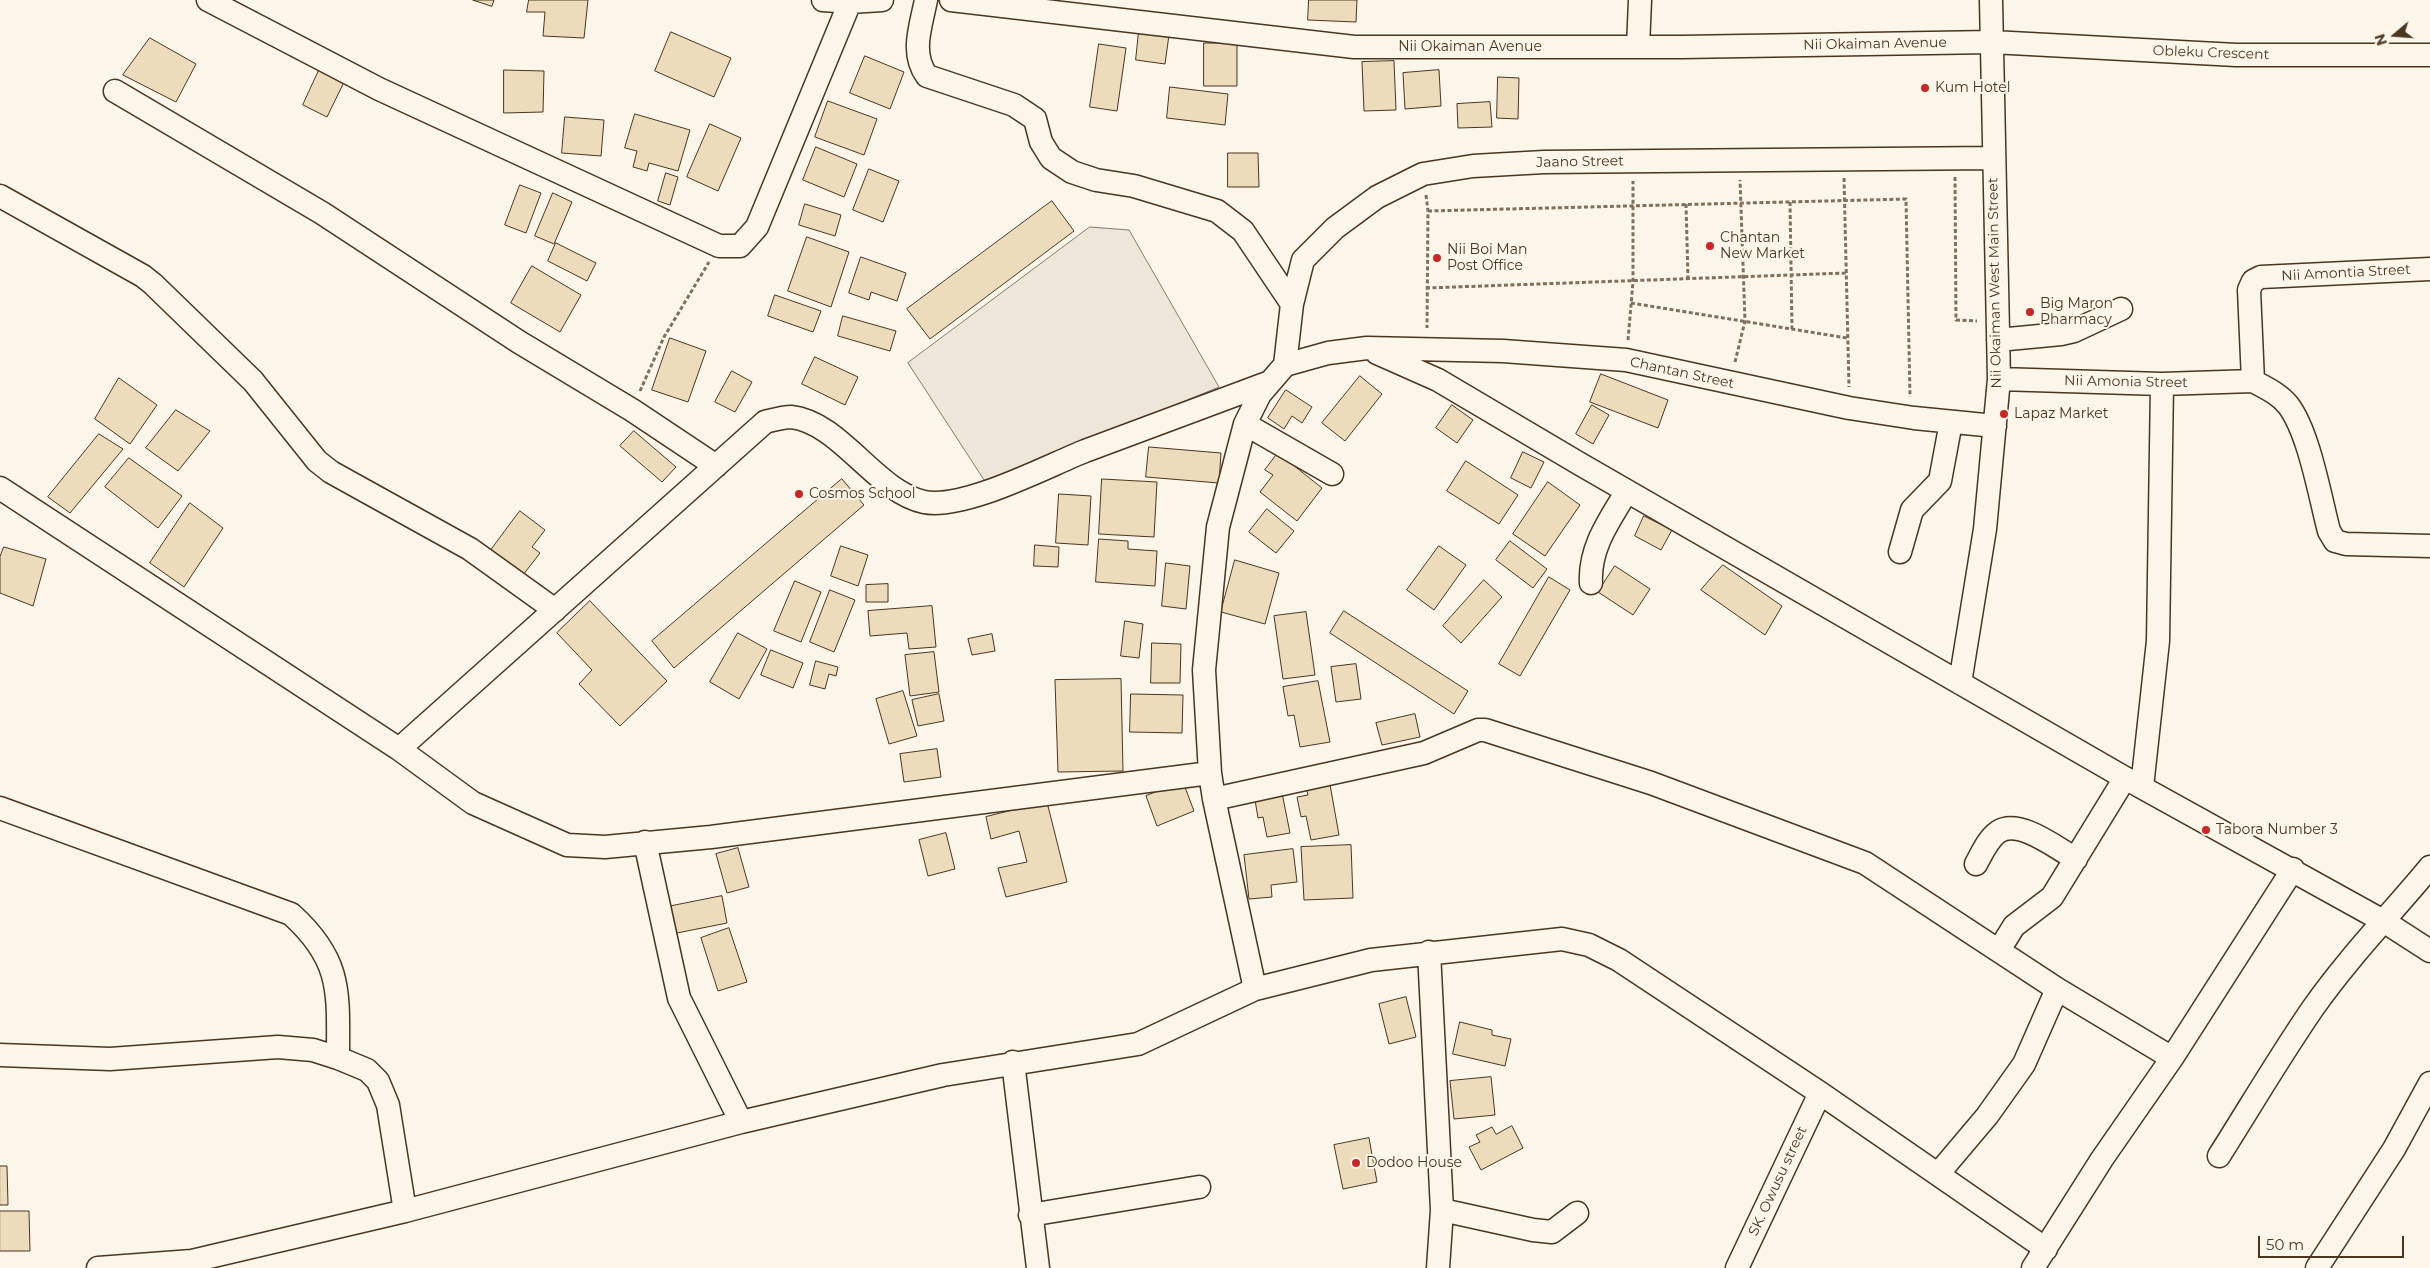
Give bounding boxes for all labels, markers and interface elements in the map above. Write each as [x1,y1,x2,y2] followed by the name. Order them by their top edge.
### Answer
[2370,10,2420,60] north arrow
[2370,31,2391,48] text: N
[1803,34,1947,54] street label: Nii Okaiman Avenue
[1398,39,1542,55] street label: Nii Okaiman Avenue
[2152,43,2270,63] street label: Obleku Crescent
[1935,80,2010,96] place label: Kum Hotel
[1919,82,1931,94] marker: Kum Hotel
[1536,153,1624,171] street label: Jaano Street
[1985,177,2005,389] street label: Nii Okaiman West Main Street
[1720,230,1805,262] place label: Chantan New Market
[1704,240,1716,252] marker: Chantan New Market
[1447,242,1527,274] place label: Nii Boi Man Post Office
[1431,252,1443,264] marker: Nii Boi Man Post Office
[2281,261,2411,285] street label: Nii Amontia Street
[2040,296,2113,328] place label: Big Maron Pharmacy
[2024,306,2036,318] marker: Big Maron Pharmacy
[1628,354,1736,392] street label: Chantan Street
[2064,373,2188,391] street label: Nii Amonia Street
[2014,406,2108,422] place label: Lapaz Market
[1998,408,2010,420] marker: Lapaz Market
[809,486,916,502] place label: Cosmos School
[793,488,805,500] marker: Cosmos School
[2216,822,2338,838] place label: Tabora Number 3
[2200,824,2212,836] marker: Tabora Number 3
[1745,1123,1811,1239] street label: SK. Owusu street
[1366,1155,1462,1171] place label: Dodoo House
[1350,1157,1362,1169] marker: Dodoo House
[2260,1226,2406,1258] scale bar
[2266,1235,2304,1254] text: 50 m

